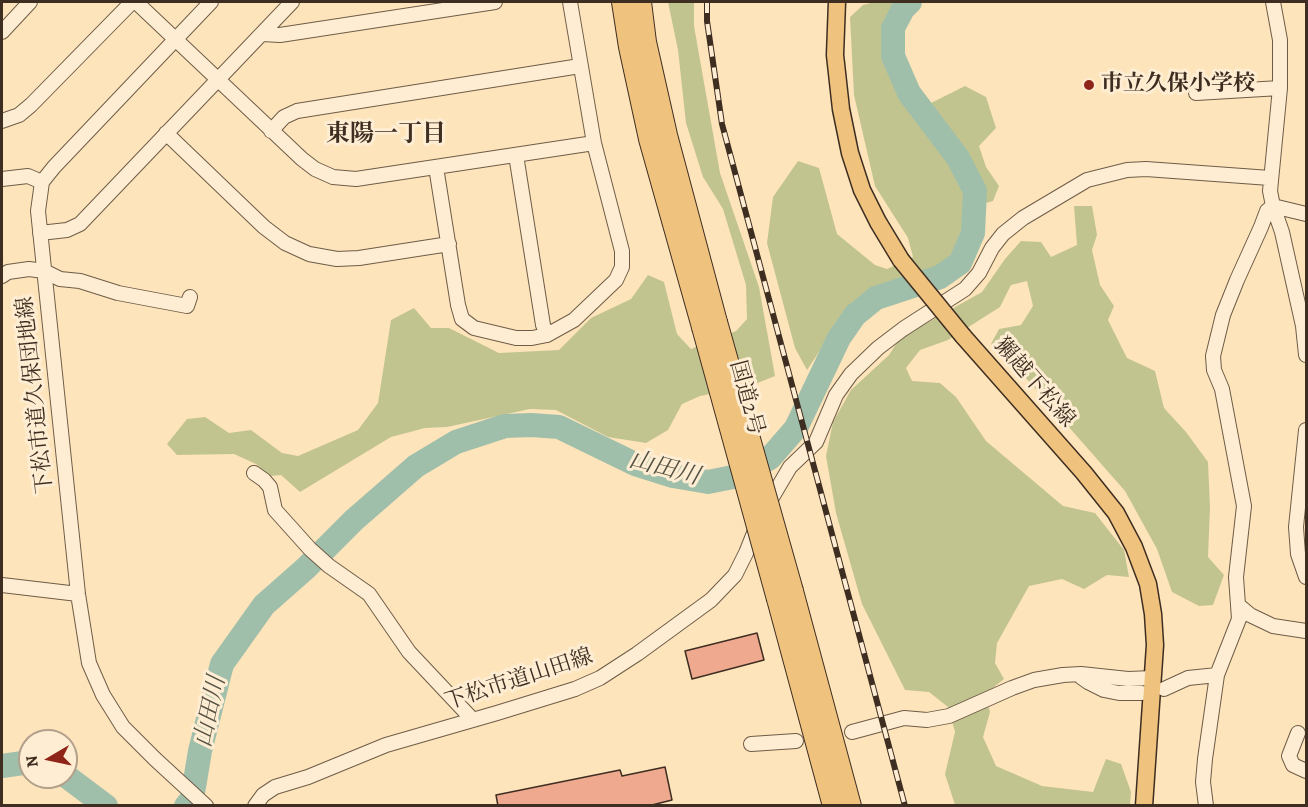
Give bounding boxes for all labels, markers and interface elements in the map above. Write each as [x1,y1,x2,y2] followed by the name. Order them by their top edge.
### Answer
[1101,72,1255,98] place label: 市立久保小学校
[1082,78,1096,92] marker: 市立久保小学校
[326,121,446,149] district label: 東陽一丁目
[13,295,59,495] street label: 下松市道久保団地線
[988,333,1080,433] street label: 獺越下松線
[723,358,769,438] street label: 国道2号
[625,446,703,492] water label: 山田川
[442,644,596,716] street label: 下松市道山田線
[189,674,233,750] water label: 山田川
[18,729,78,789] north arrow
[20,754,44,769] text: N

